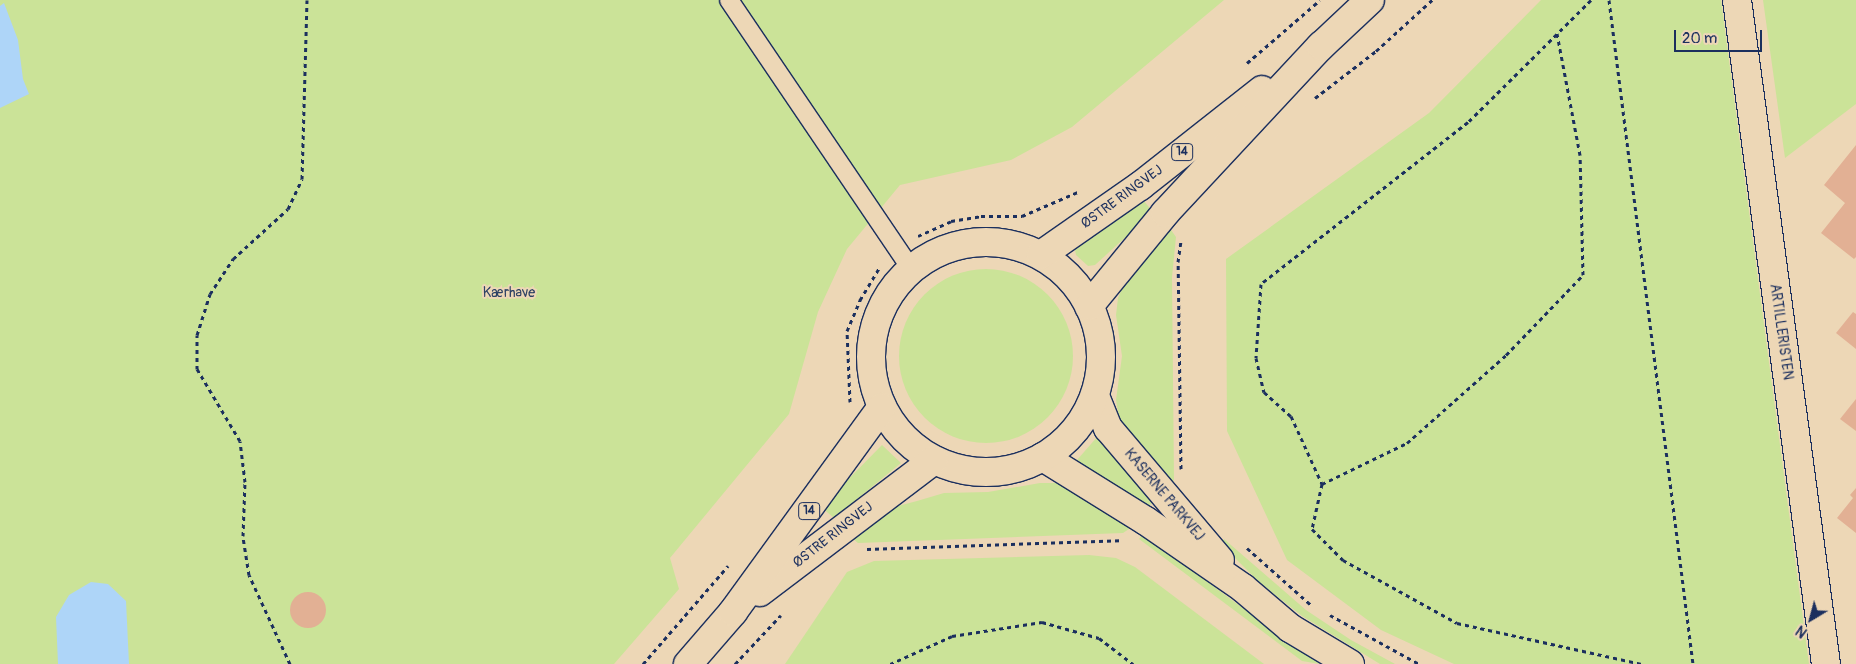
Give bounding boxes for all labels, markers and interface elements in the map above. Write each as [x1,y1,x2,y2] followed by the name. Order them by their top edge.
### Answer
[1676,20,1764,52] scale bar
[1682,29,1717,48] text: 20 m
[1171,142,1193,162] road number: 14
[1078,162,1166,232] street label: ØSTRE RINGVEJ
[1766,283,1796,381] street label: ARTILLERISTEN
[483,285,535,301] park label: Kærhave
[1121,446,1207,544] street label: KASERNE PARKVEJ
[790,499,876,571] street label: ØSTRE RINGVEJ
[798,502,820,520] road number: 14
[1786,594,1836,644] north arrow
[1793,622,1811,641] text: N

